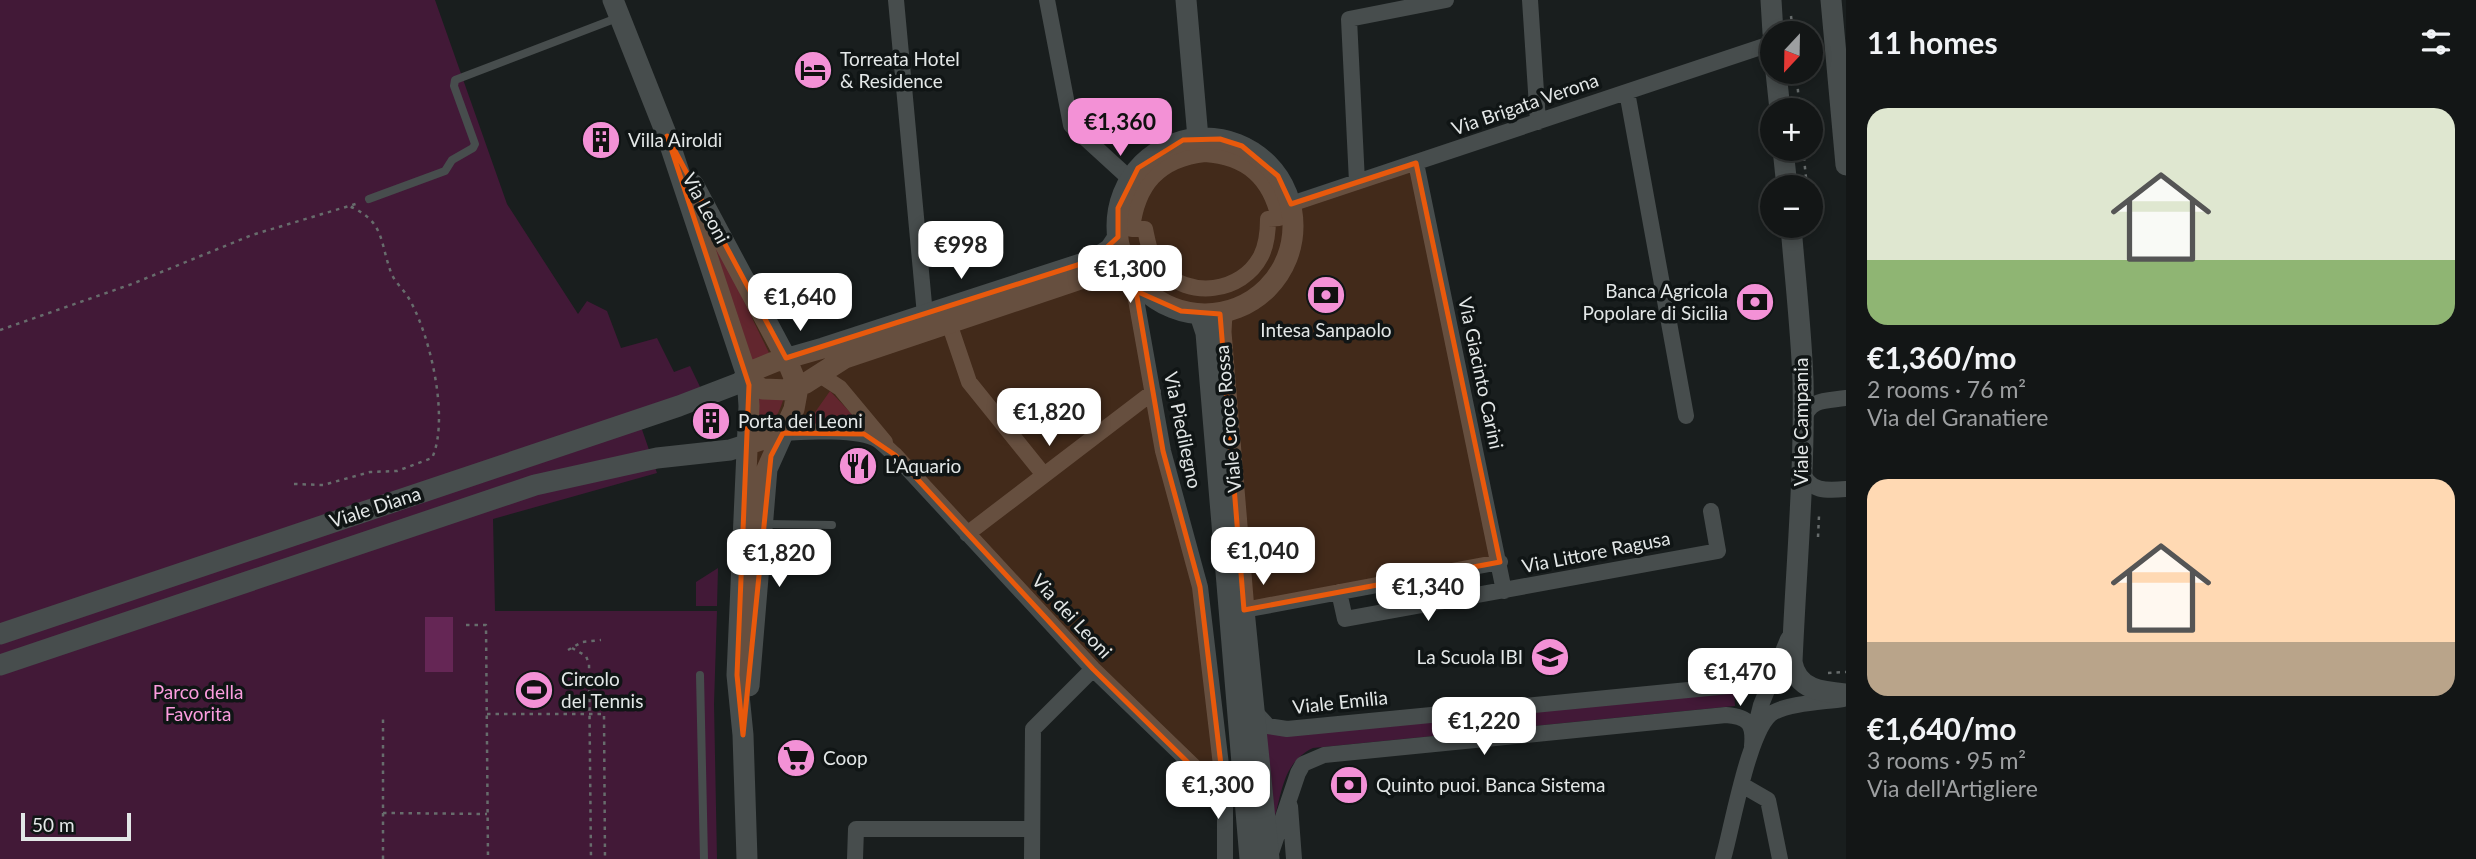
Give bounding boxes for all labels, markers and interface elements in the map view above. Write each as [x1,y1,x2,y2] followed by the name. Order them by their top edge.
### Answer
[1760,21,1824,84] north arrow
[1760,21,1823,238] map controls
[2417,23,2455,61] icon: filters
[1867,24,1998,60] text: 11 homes
[840,47,960,92] place label: Torreata Hotel & Residence
[792,49,834,91] hotel icon: Torreata Hotel & Residence
[1448,68,1601,139] street label: Via Brigata Verona
[1760,98,1823,161] button: +
[1063,99,1177,158] pin: €1,360
[1084,107,1156,135] text: €1,360
[580,119,622,161] building icon: Villa Airoldi
[628,128,722,151] place label: Villa Airoldi
[2098,154,2224,280] icon: home
[678,168,735,247] street label: Via Leoni
[1760,175,1823,238] button: −
[920,222,1002,281] pin: €998
[934,230,988,258] text: €998
[1073,246,1187,305] pin: €1,300
[1094,254,1166,282] text: €1,300
[743,274,857,333] pin: €1,640
[1305,274,1347,316] bank icon: Intesa Sanpaolo
[1583,279,1728,324] place label: Banca Agricola Popolare di Sicilia
[1734,281,1776,323] bank icon: Banca Agricola Popolare di Sicilia
[764,282,836,310] text: €1,640
[1454,295,1509,451] street label: Via Giacinto Carini
[1260,318,1392,341] place label: Intesa Sanpaolo
[1867,339,2016,375] text: €1,360/mo
[1210,344,1245,494] street label: Viale Croce Rossa
[1789,358,1812,486] street label: Viale Campania
[1160,369,1207,490] street label: Via Piedilegno
[1867,375,2026,403] text: 2 rooms · 76 m²
[992,388,1106,448] pin: €1,820
[1013,397,1085,425] text: €1,820
[690,400,732,442] building icon: Porta dei Leoni
[1867,403,2048,431] text: Via del Granatiere
[738,409,863,432] place label: Porta dei Leoni
[837,445,879,487] restaurant icon: L’Aquario
[885,454,961,477] place label: L’Aquario
[326,481,423,532] street label: Viale Diana
[2098,525,2224,651] icon: home
[1520,526,1672,577] street label: Via Littore Ragusa
[1206,528,1320,587] pin: €1,040
[722,530,836,589] pin: €1,820
[1227,536,1299,564] text: €1,040
[743,538,815,566] text: €1,820
[1371,564,1485,623] pin: €1,340
[1028,569,1117,663] street label: Via dei Leoni
[1392,572,1464,600] text: €1,340
[1529,636,1571,678] school or university icon: La Scuola IBI
[1417,645,1523,668] place label: La Scuola IBI
[1683,648,1797,708] pin: €1,470
[1704,657,1776,685] text: €1,470
[561,667,643,712] place label: Circolo del Tennis
[513,669,555,711] sports icon: Circolo del Tennis
[153,680,243,725] park label: Parco della Favorita
[1291,685,1389,718] street label: Viale Emilia
[1427,698,1541,757] pin: €1,220
[1448,706,1520,734] text: €1,220
[1867,710,2016,746] text: €1,640/mo
[775,737,817,779] supermarket icon: Coop
[823,746,868,769] place label: Coop
[1867,746,2026,774] text: 3 rooms · 95 m²
[1161,762,1275,821] pin: €1,300
[1328,764,1370,806] bank icon: Quinto puoi. Banca Sistema
[1182,770,1254,798] text: €1,300
[1376,773,1605,796] place label: Quinto puoi. Banca Sistema
[1867,774,2038,802] text: Via dell'Artigliere
[21,810,131,842] scale bar
[32,813,75,836] text: 50 m

